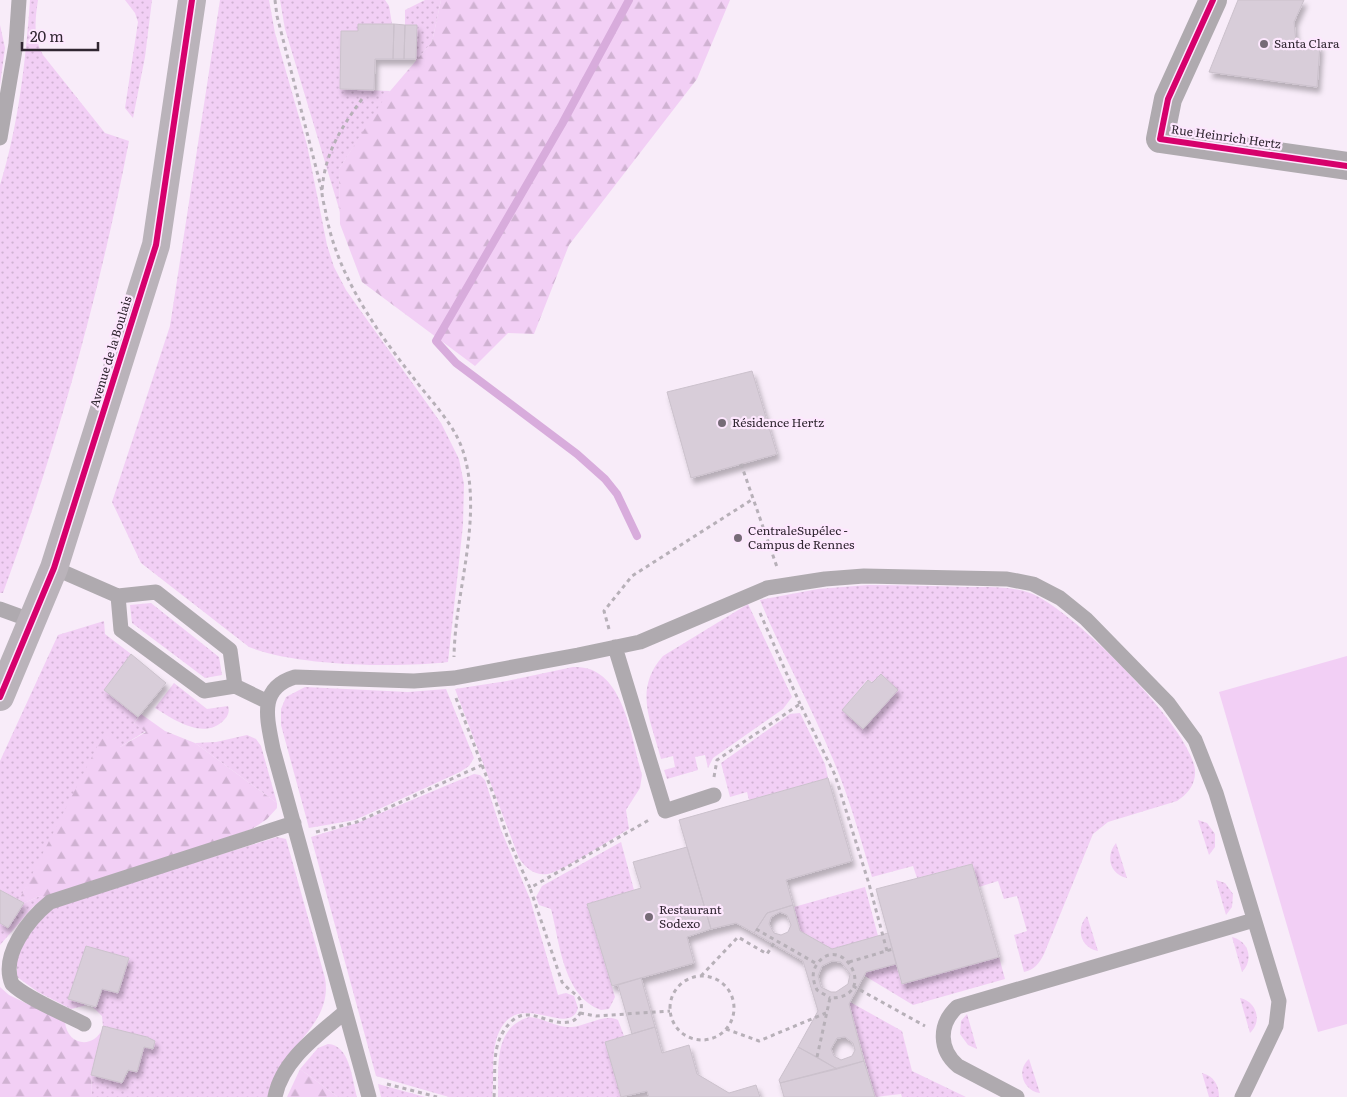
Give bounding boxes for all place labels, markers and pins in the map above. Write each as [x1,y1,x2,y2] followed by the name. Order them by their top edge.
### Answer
[1274,34,1340,52] place label: Santa Clara
[1258,38,1270,50] marker: Santa Clara
[732,413,824,431] place label: Résidence Hertz
[716,417,728,429] marker: Résidence Hertz
[748,521,855,553] place label: CentraleSupélec - Campus de Rennes
[732,532,744,544] marker: CentraleSupélec - Campus de Rennes
[659,900,722,932] place label: Restaurant Sodexo
[643,911,655,923] marker: Restaurant Sodexo

